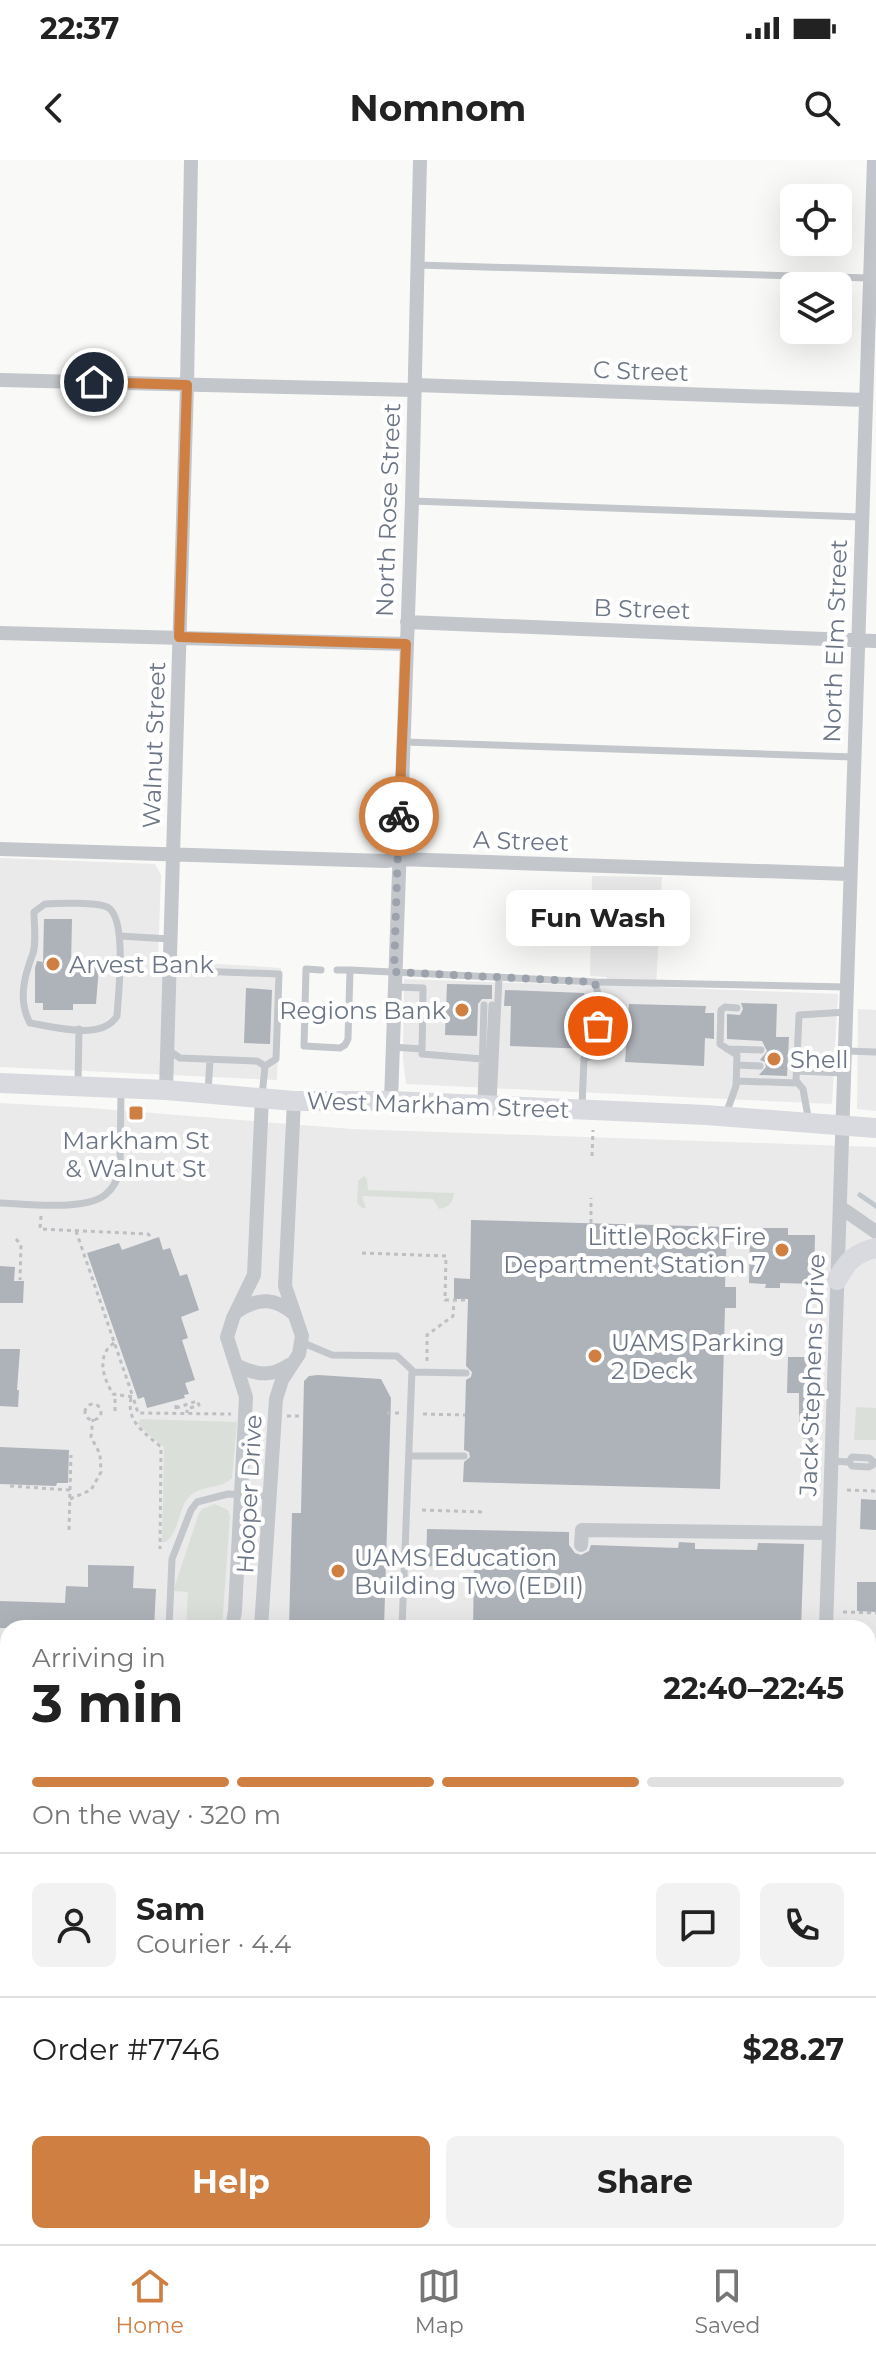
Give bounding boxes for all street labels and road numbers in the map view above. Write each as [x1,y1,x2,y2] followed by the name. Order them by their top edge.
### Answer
[593,355,690,387] street label: C Street
[370,402,406,618] street label: North Rose Street
[817,538,853,743] street label: North Elm Street
[593,593,691,625] street label: B Street
[137,661,171,829] street label: Walnut Street
[472,825,570,857] street label: A Street
[306,1086,570,1124] street label: West Markham Street
[793,1253,831,1498] street label: Jack Stephens Drive
[230,1414,268,1574] street label: Hooper Drive

